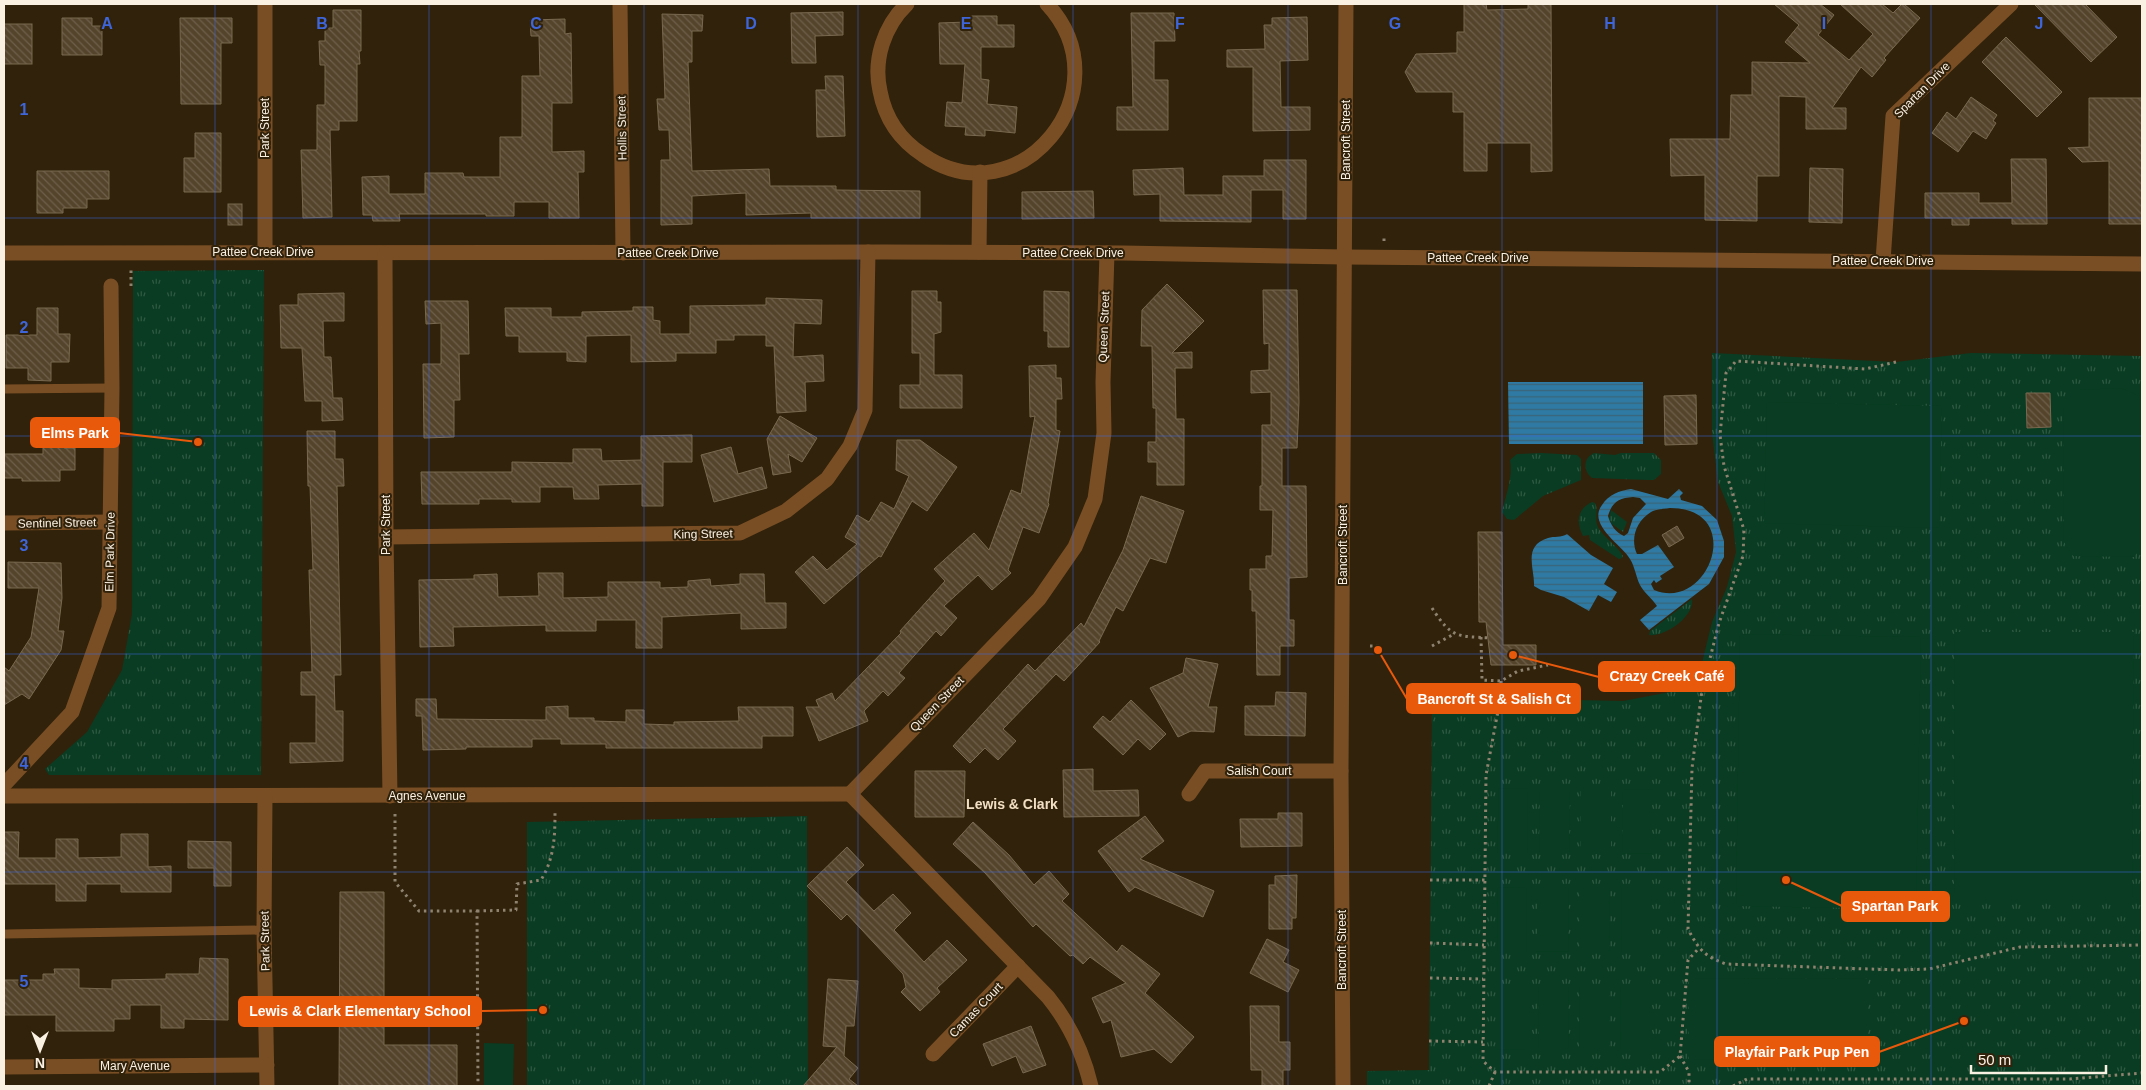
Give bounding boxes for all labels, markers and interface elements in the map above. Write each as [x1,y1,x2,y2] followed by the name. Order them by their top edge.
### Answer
[101,15,113,32] text: A
[316,15,328,32] text: B
[530,15,542,32] text: C
[745,15,757,32] text: D
[961,15,972,32] text: E
[1175,15,1185,32] text: F
[1389,15,1401,32] text: G
[1604,15,1616,32] text: H
[1822,15,1826,32] text: I
[2035,15,2043,32] text: J
[1891,59,1953,121] street label: Spartan Drive
[614,95,630,160] street label: Hollis Street
[258,97,272,158] street label: Park Street
[1339,99,1353,180] street label: Bancroft Street
[20,101,29,118] text: 1
[212,245,314,259] street label: Pattee Creek Drive
[617,246,719,260] street label: Pattee Creek Drive
[1022,246,1124,260] street label: Pattee Creek Drive
[1427,251,1529,265] street label: Pattee Creek Drive
[1832,254,1934,268] street label: Pattee Creek Drive
[1096,290,1112,363] street label: Queen Street
[20,319,29,336] text: 2
[31,418,119,447] callout: Elms Park
[41,425,109,441] text: Elms Park
[379,494,393,555] street label: Park Street
[1336,504,1350,585] street label: Bancroft Street
[102,512,118,592] street label: Elm Park Drive
[18,515,97,531] street label: Sentinel Street
[673,526,733,542] street label: King Street
[20,537,29,554] text: 3
[1599,662,1734,691] callout: Crazy Creek Café
[1609,668,1725,684] text: Crazy Creek Café
[907,673,967,735] street label: Queen Street
[1407,684,1580,713] callout: Bancroft St & Salish Ct
[1417,691,1571,707] text: Bancroft St & Salish Ct
[20,755,29,772] text: 4
[1226,764,1292,778] street label: Salish Court
[388,789,466,803] street label: Agnes Avenue
[966,796,1058,812] district label: Lewis & Clark
[1842,892,1949,921] callout: Spartan Park
[1852,898,1938,914] text: Spartan Park
[1335,909,1349,990] street label: Bancroft Street
[257,910,273,971] street label: Park Street
[20,973,29,990] text: 5
[946,979,1006,1040] street label: Camas Court
[239,997,481,1026] callout: Lewis & Clark Elementary School
[249,1003,471,1019] text: Lewis & Clark Elementary School
[15,1025,65,1075] north arrow
[1715,1037,1879,1066] callout: Playfair Park Pup Pen
[1971,1042,2106,1074] scale bar
[1725,1044,1869,1060] text: Playfair Park Pup Pen
[1978,1051,2011,1068] text: 50 m
[35,1055,45,1071] text: N
[100,1059,170,1073] street label: Mary Avenue

